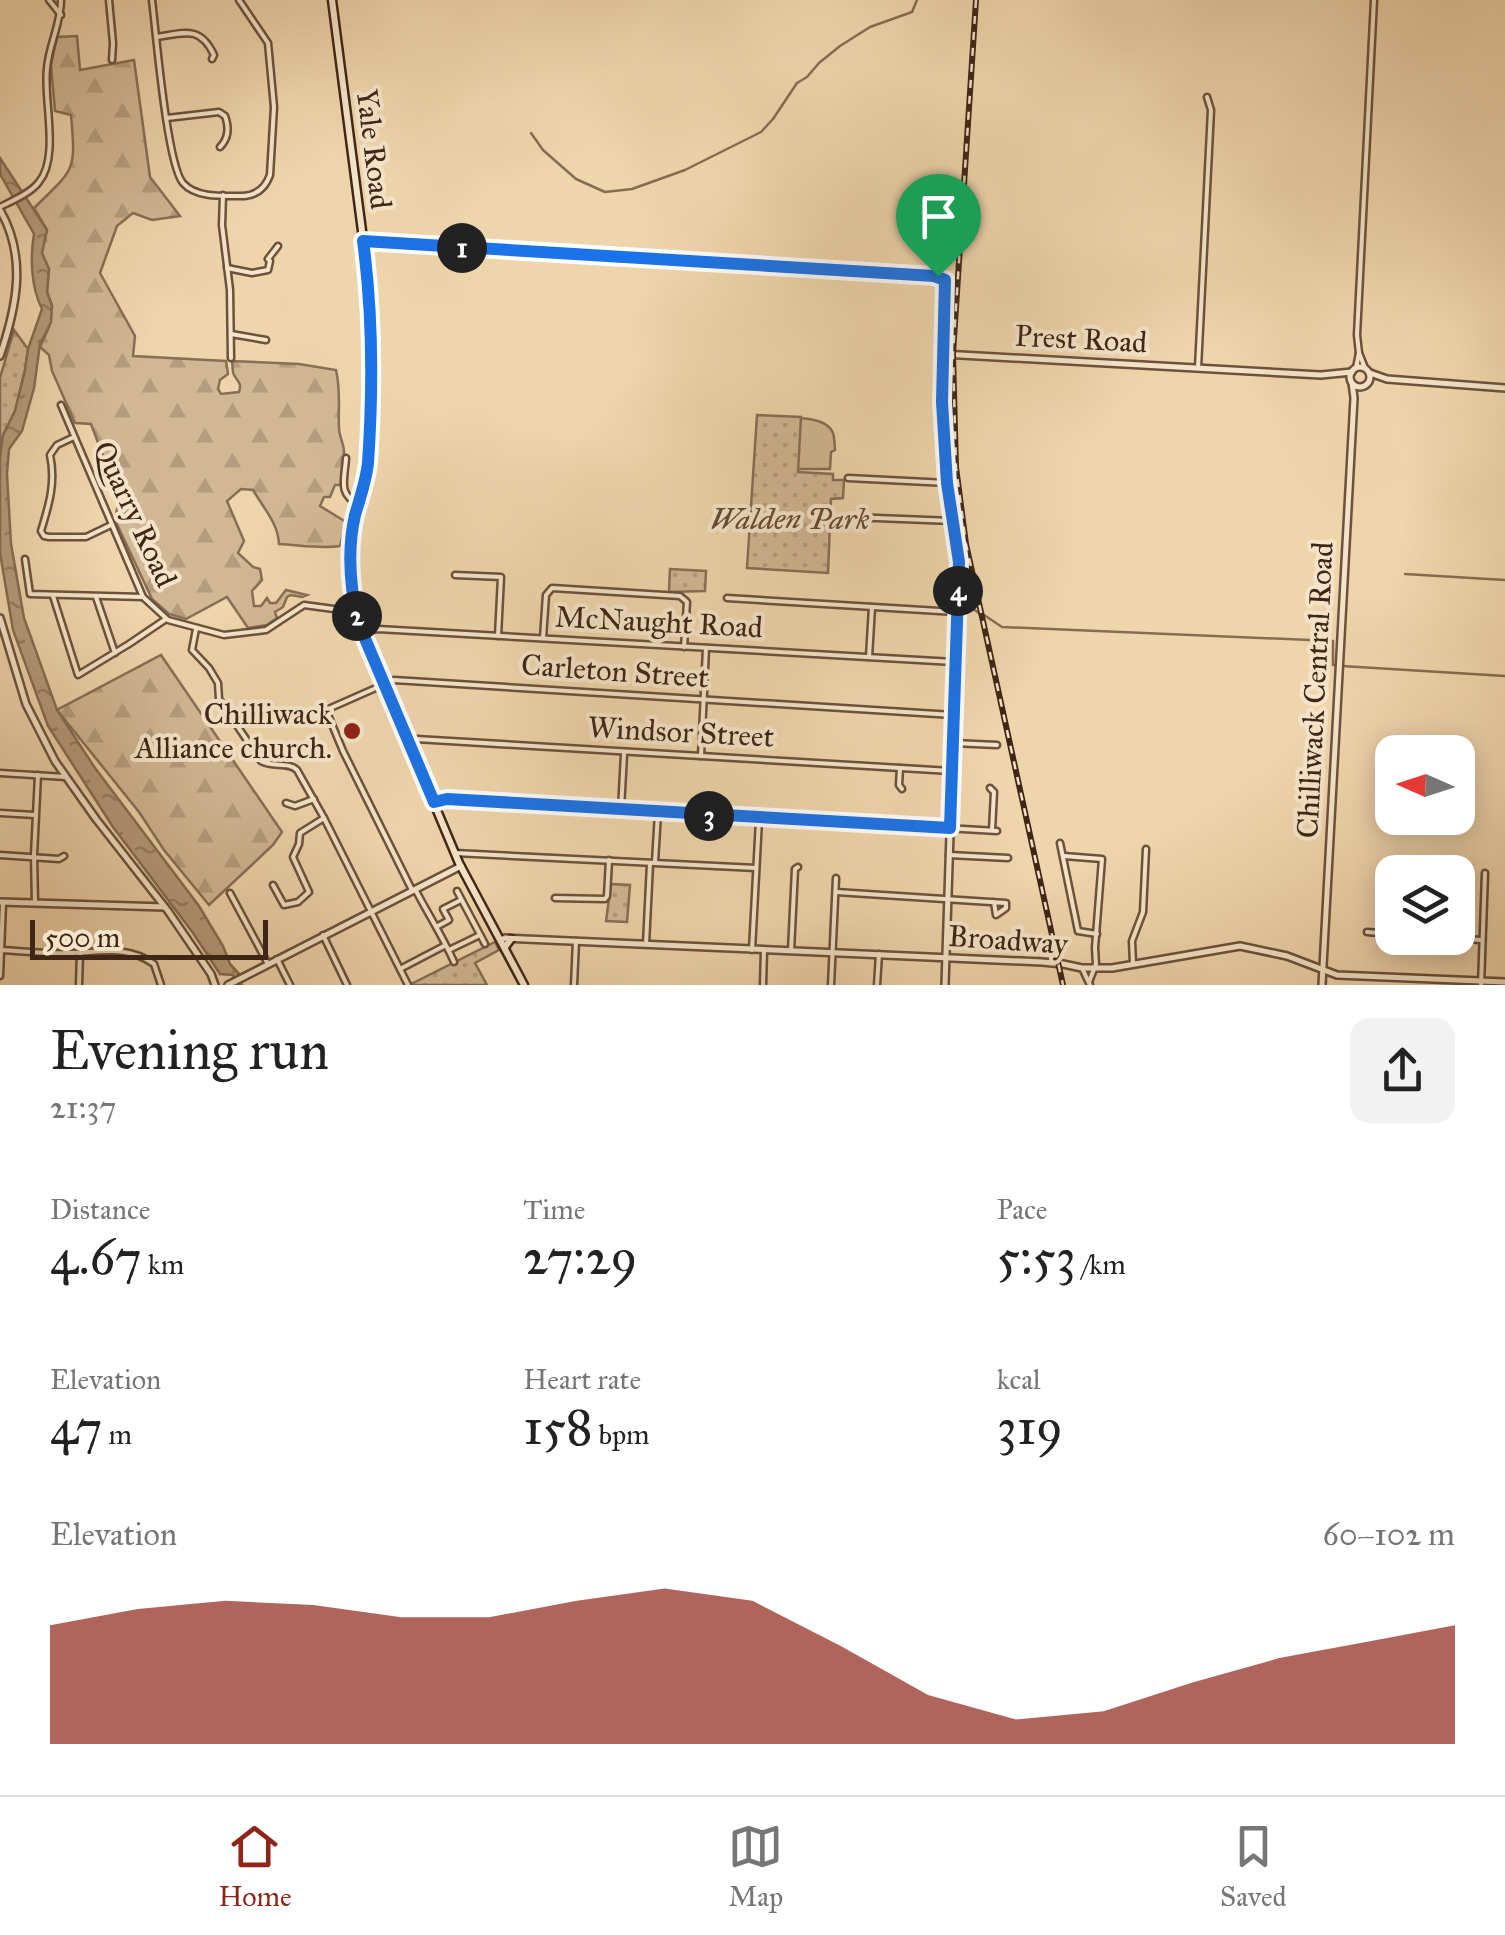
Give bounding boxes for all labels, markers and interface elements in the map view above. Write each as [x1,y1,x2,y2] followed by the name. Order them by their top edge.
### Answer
[349,87,399,211] street label: Yale Road
[896,174,981,277] pin
[911,189,966,244] icon: arrive
[437,223,487,273] pin: 1
[456,230,468,265] text: 1
[1014,318,1148,360] street label: Prest Road
[86,435,184,593] street label: Quarry Road
[710,501,870,537] park label: Walden Park
[1289,541,1341,839] street label: Chilliwack Central Road
[933,566,983,616] pin: 4
[950,573,966,608] text: 4
[332,591,382,641] pin: 2
[350,598,364,633] text: 2
[554,599,764,645] street label: McNaught Road
[520,646,710,696] street label: Carleton Street
[133,696,332,766] place label: Chilliwack Alliance church.
[587,709,775,755] street label: Windsor Street
[341,720,363,742] marker: Chilliwack Alliance church.
[1375,735,1475,835] north arrow
[1375,735,1475,955] map controls
[684,791,734,841] pin: 3
[703,798,715,833] text: 3
[1375,855,1475,955] button: layers
[30,915,268,960] scale bar
[947,918,1070,962] street label: Broadway
[45,920,120,955] text: 500 m
[50,1017,329,1084] text: Evening run
[1350,1018,1455,1123] button: share
[50,1088,116,1127] text: 21:37
[50,1192,150,1227] text: Distance
[523,1192,585,1227] text: Time
[997,1192,1047,1227] text: Pace
[50,1227,142,1288] text: 4.67
[523,1227,637,1288] text: 27:29
[997,1227,1076,1288] text: 5:53
[142,1247,184,1282] text: km
[1076,1247,1126,1282] text: /km
[50,1362,161,1397] text: Elevation
[523,1362,641,1397] text: Heart rate
[997,1362,1041,1397] text: kcal
[50,1397,102,1458] text: 47
[523,1397,593,1458] text: 158
[997,1397,1063,1458] text: 319
[102,1417,132,1452] text: m
[593,1417,650,1452] text: bpm
[50,1515,177,1554] text: Elevation
[1323,1515,1455,1554] text: 60–102 m
[218,1819,292,1914] tab: Home
[728,1819,783,1914] tab: Map
[1220,1819,1287,1914] tab: Saved

